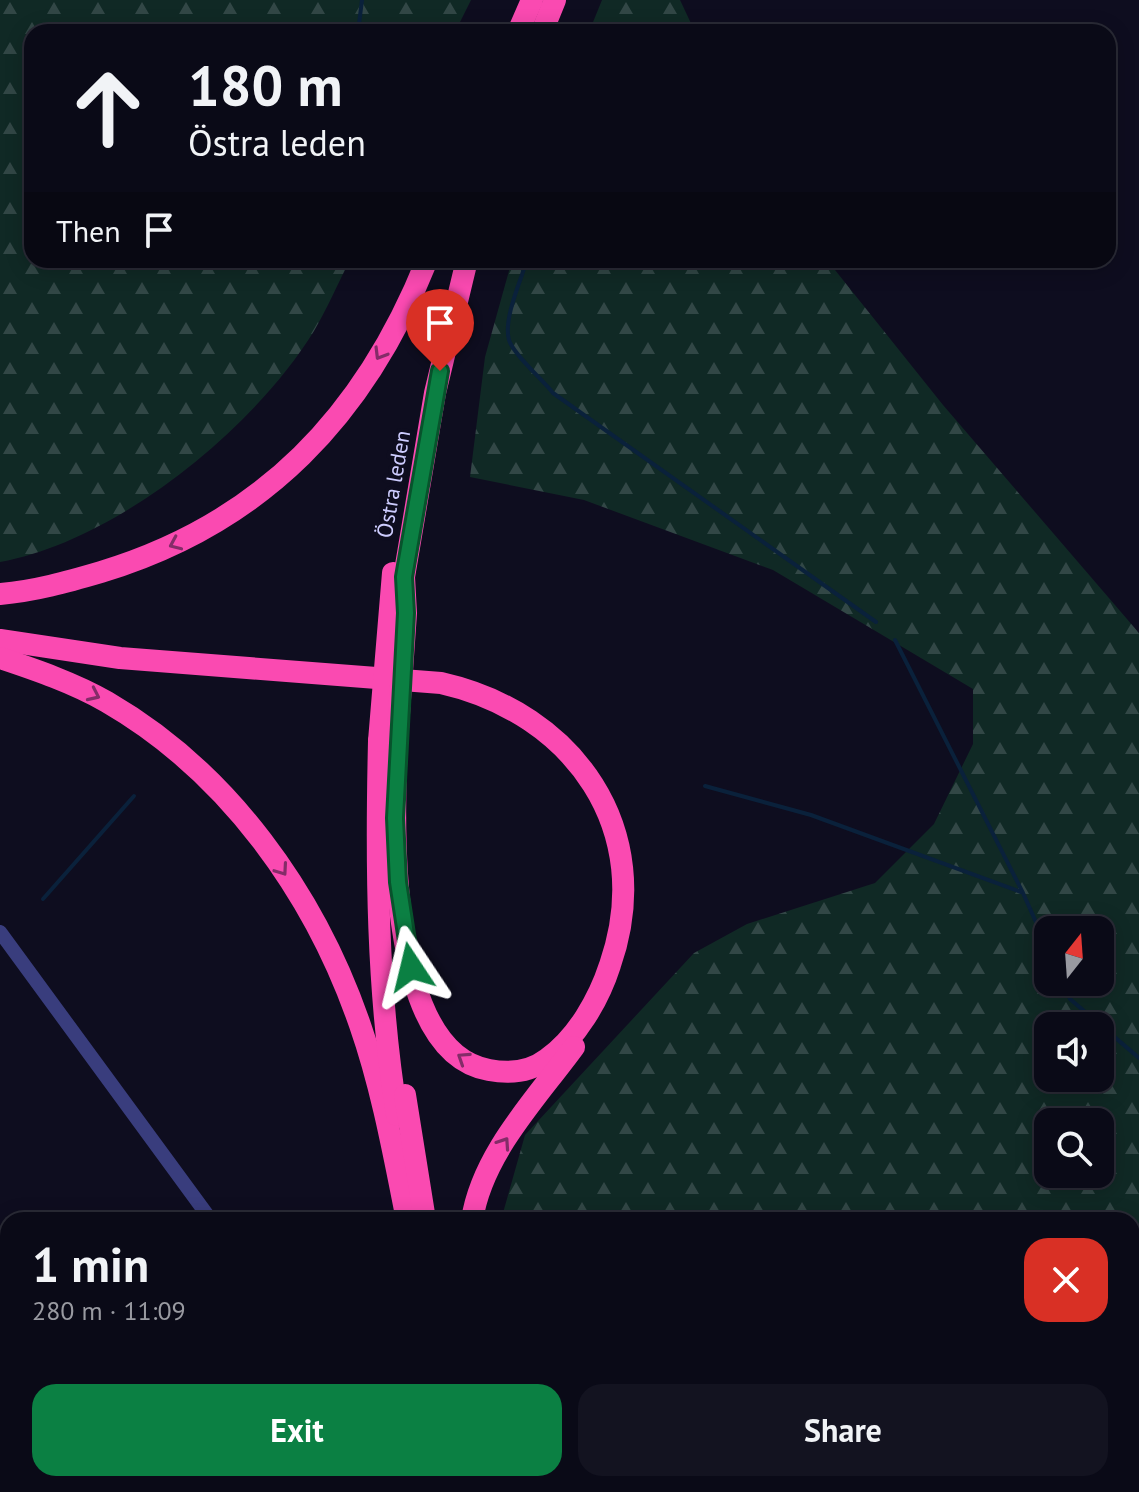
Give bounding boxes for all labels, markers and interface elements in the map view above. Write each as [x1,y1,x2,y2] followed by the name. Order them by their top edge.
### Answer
[188,49,343,121] text: 180 m
[56,56,160,160] icon: ahead
[188,119,366,166] text: Östra leden
[137,208,181,252] icon: arrive
[56,211,121,250] text: Then
[406,289,474,371] pin
[418,301,462,345] icon: arrive
[374,345,389,360] one-way arrow
[370,428,416,540] street label: Östra leden
[169,534,183,550] one-way arrow
[85,685,100,701] one-way arrow
[272,861,287,875] one-way arrow
[1034,916,1114,996] north arrow
[1034,916,1114,1188] map controls
[369,925,453,1009] position arrow
[1034,1012,1114,1092] button: sound
[457,1053,472,1068] one-way arrow
[1034,1108,1114,1188] button: search
[494,1137,509,1152] one-way arrow
[32,1233,149,1295] text: 1 min
[1024,1238,1108,1322] button: close
[32,1294,186,1327] text: 280 m · 11:09
[32,1384,562,1476] button: Exit
[578,1384,1108,1476] button: Share

